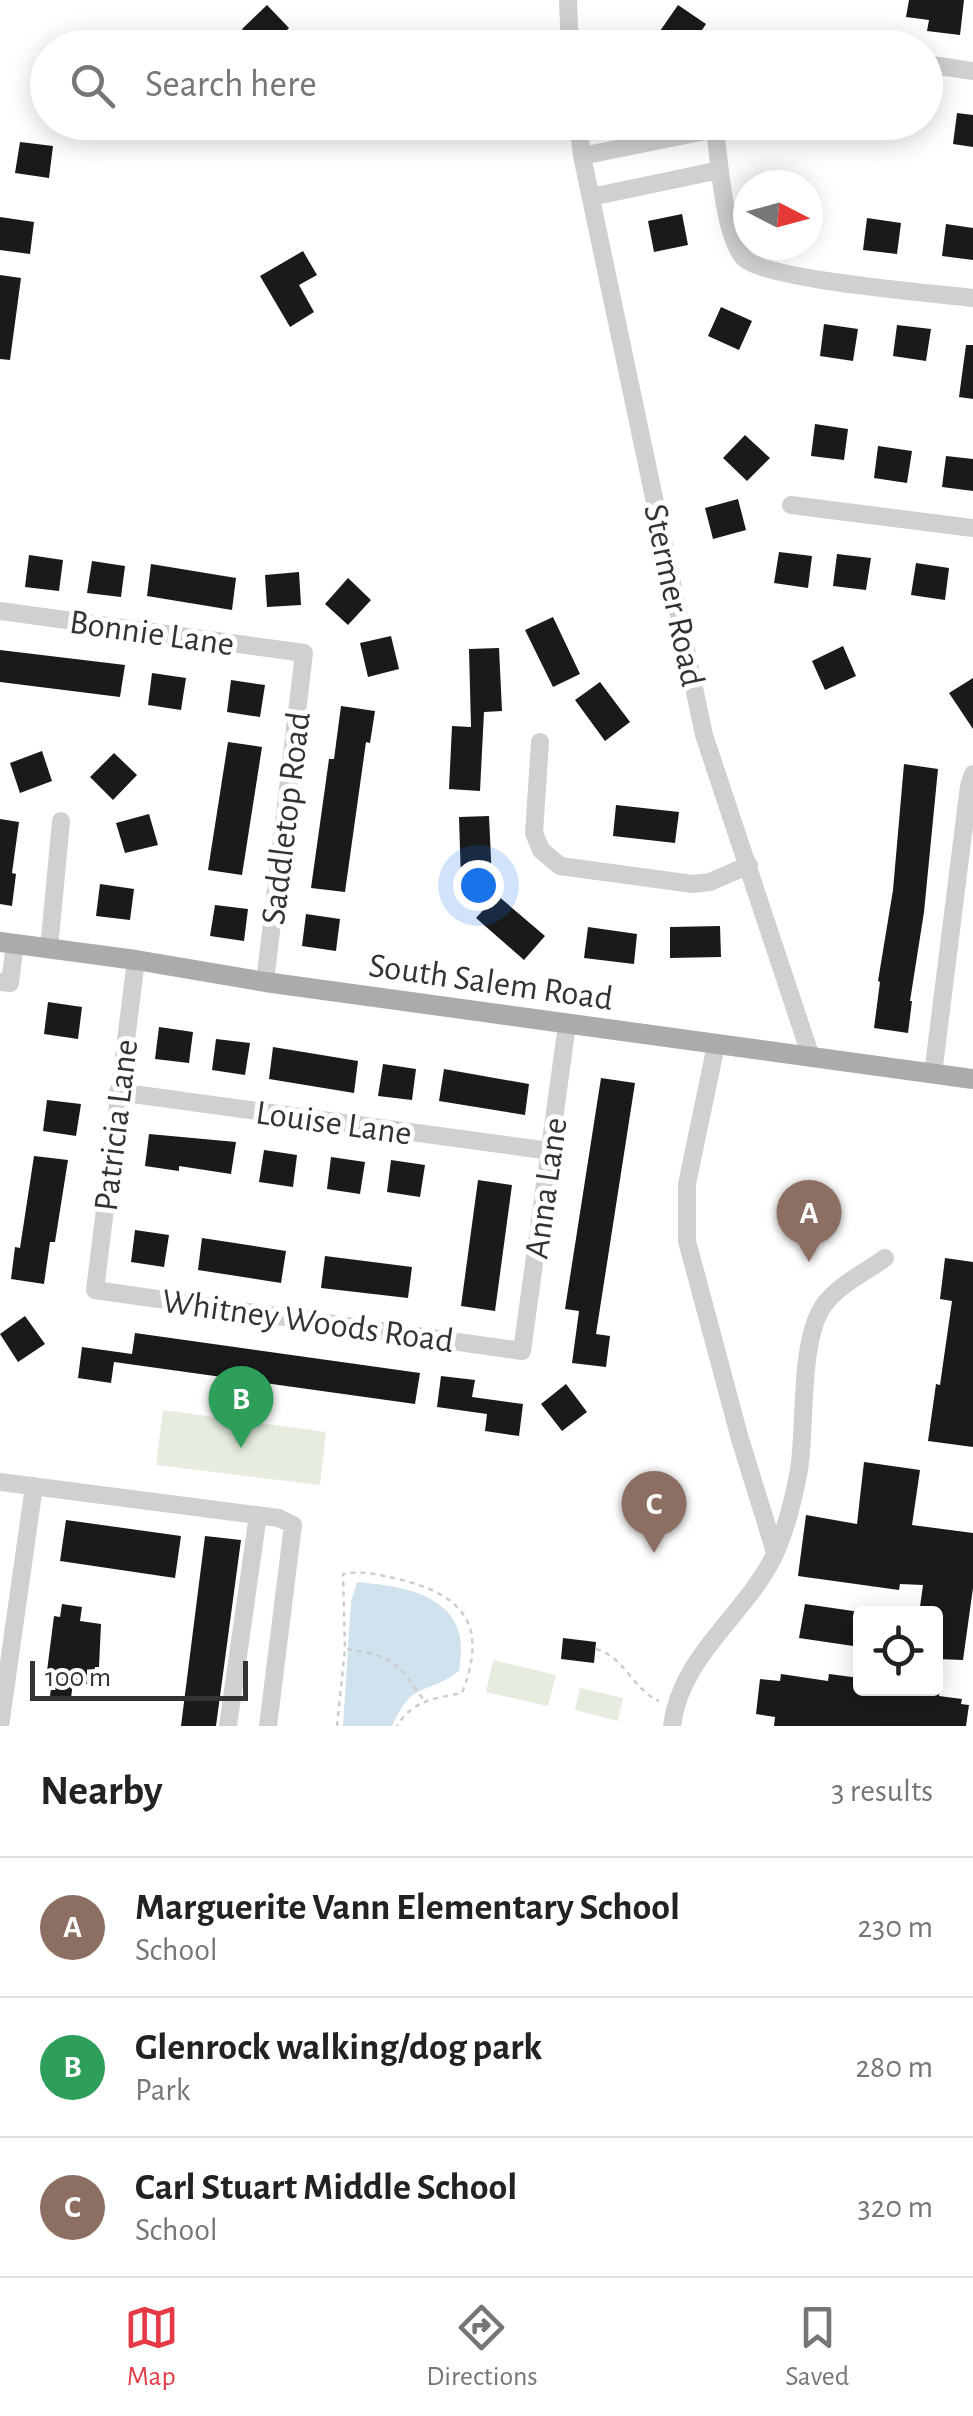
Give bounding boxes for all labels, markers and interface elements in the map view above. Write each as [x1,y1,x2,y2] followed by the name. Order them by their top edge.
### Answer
[30,30,943,140] search box
[65,58,120,113] icon: search
[145,66,317,104] text: Search here
[733,170,823,260] north arrow
[637,501,710,690] street label: Stermer Road
[67,605,236,662] street label: Bonnie Lane
[256,710,317,927] street label: Saddletop Road
[453,860,504,911] your location
[366,948,615,1017] street label: South Salem Road
[89,1037,144,1213] street label: Patricia Lane
[254,1095,414,1152] street label: Louise Lane
[519,1115,574,1261] street label: Anna Lane
[776,1180,842,1262] pin: A
[160,1284,456,1359] street label: Whitney Woods Road
[208,1366,274,1448] pin: B
[622,1470,686,1553] pin: C
[853,1606,943,1696] map controls
[853,1606,943,1696] button: locate
[30,1656,248,1700] scale bar
[45,1664,111,1692] text: 100 m
[40,1770,163,1812] text: Nearby
[831,1775,933,1807] text: 3 results
[135,1889,680,1927] text: Marguerite Vann Elementary School
[63,1911,82,1943] text: A
[857,1911,933,1943] text: 230 m
[135,1934,218,1966] text: School
[135,2029,542,2067] text: Glenrock walking/dog park
[63,2051,82,2083] text: B
[855,2051,933,2083] text: 280 m
[135,2074,190,2106] text: Park
[135,2169,517,2207] text: Carl Stuart Middle School
[64,2191,81,2223] text: C
[857,2191,933,2223] text: 320 m
[135,2214,218,2246] text: School
[124,2300,179,2394] tab: Map
[426,2300,538,2394] tab: Directions
[785,2300,849,2394] tab: Saved

